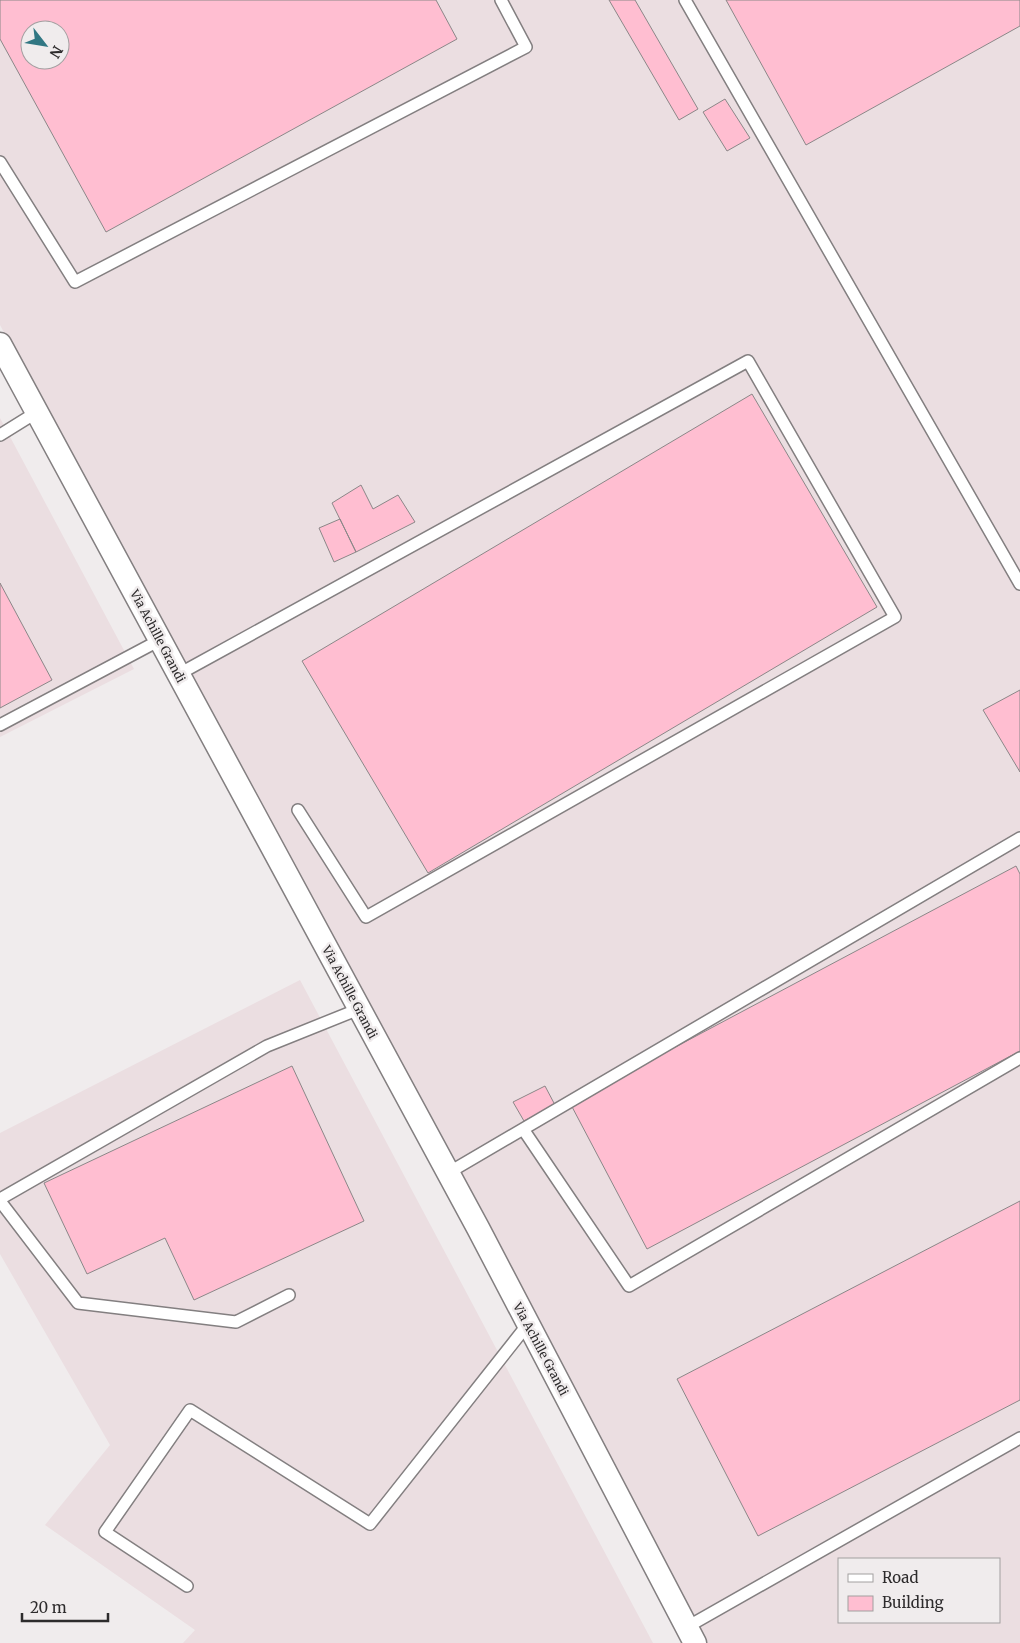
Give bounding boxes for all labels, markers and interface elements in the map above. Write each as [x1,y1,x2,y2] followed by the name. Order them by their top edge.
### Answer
[20,20,70,70] north arrow
[46,42,67,61] text: N
[127,586,189,685] street label: Via Achille Grandi
[319,942,381,1041] street label: Via Achille Grandi
[510,1299,572,1398] street label: Via Achille Grandi
[838,1558,1000,1623] legend
[882,1568,918,1587] text: Road
[22,1590,109,1622] scale bar
[882,1593,944,1612] text: Building
[30,1598,67,1617] text: 20 m

